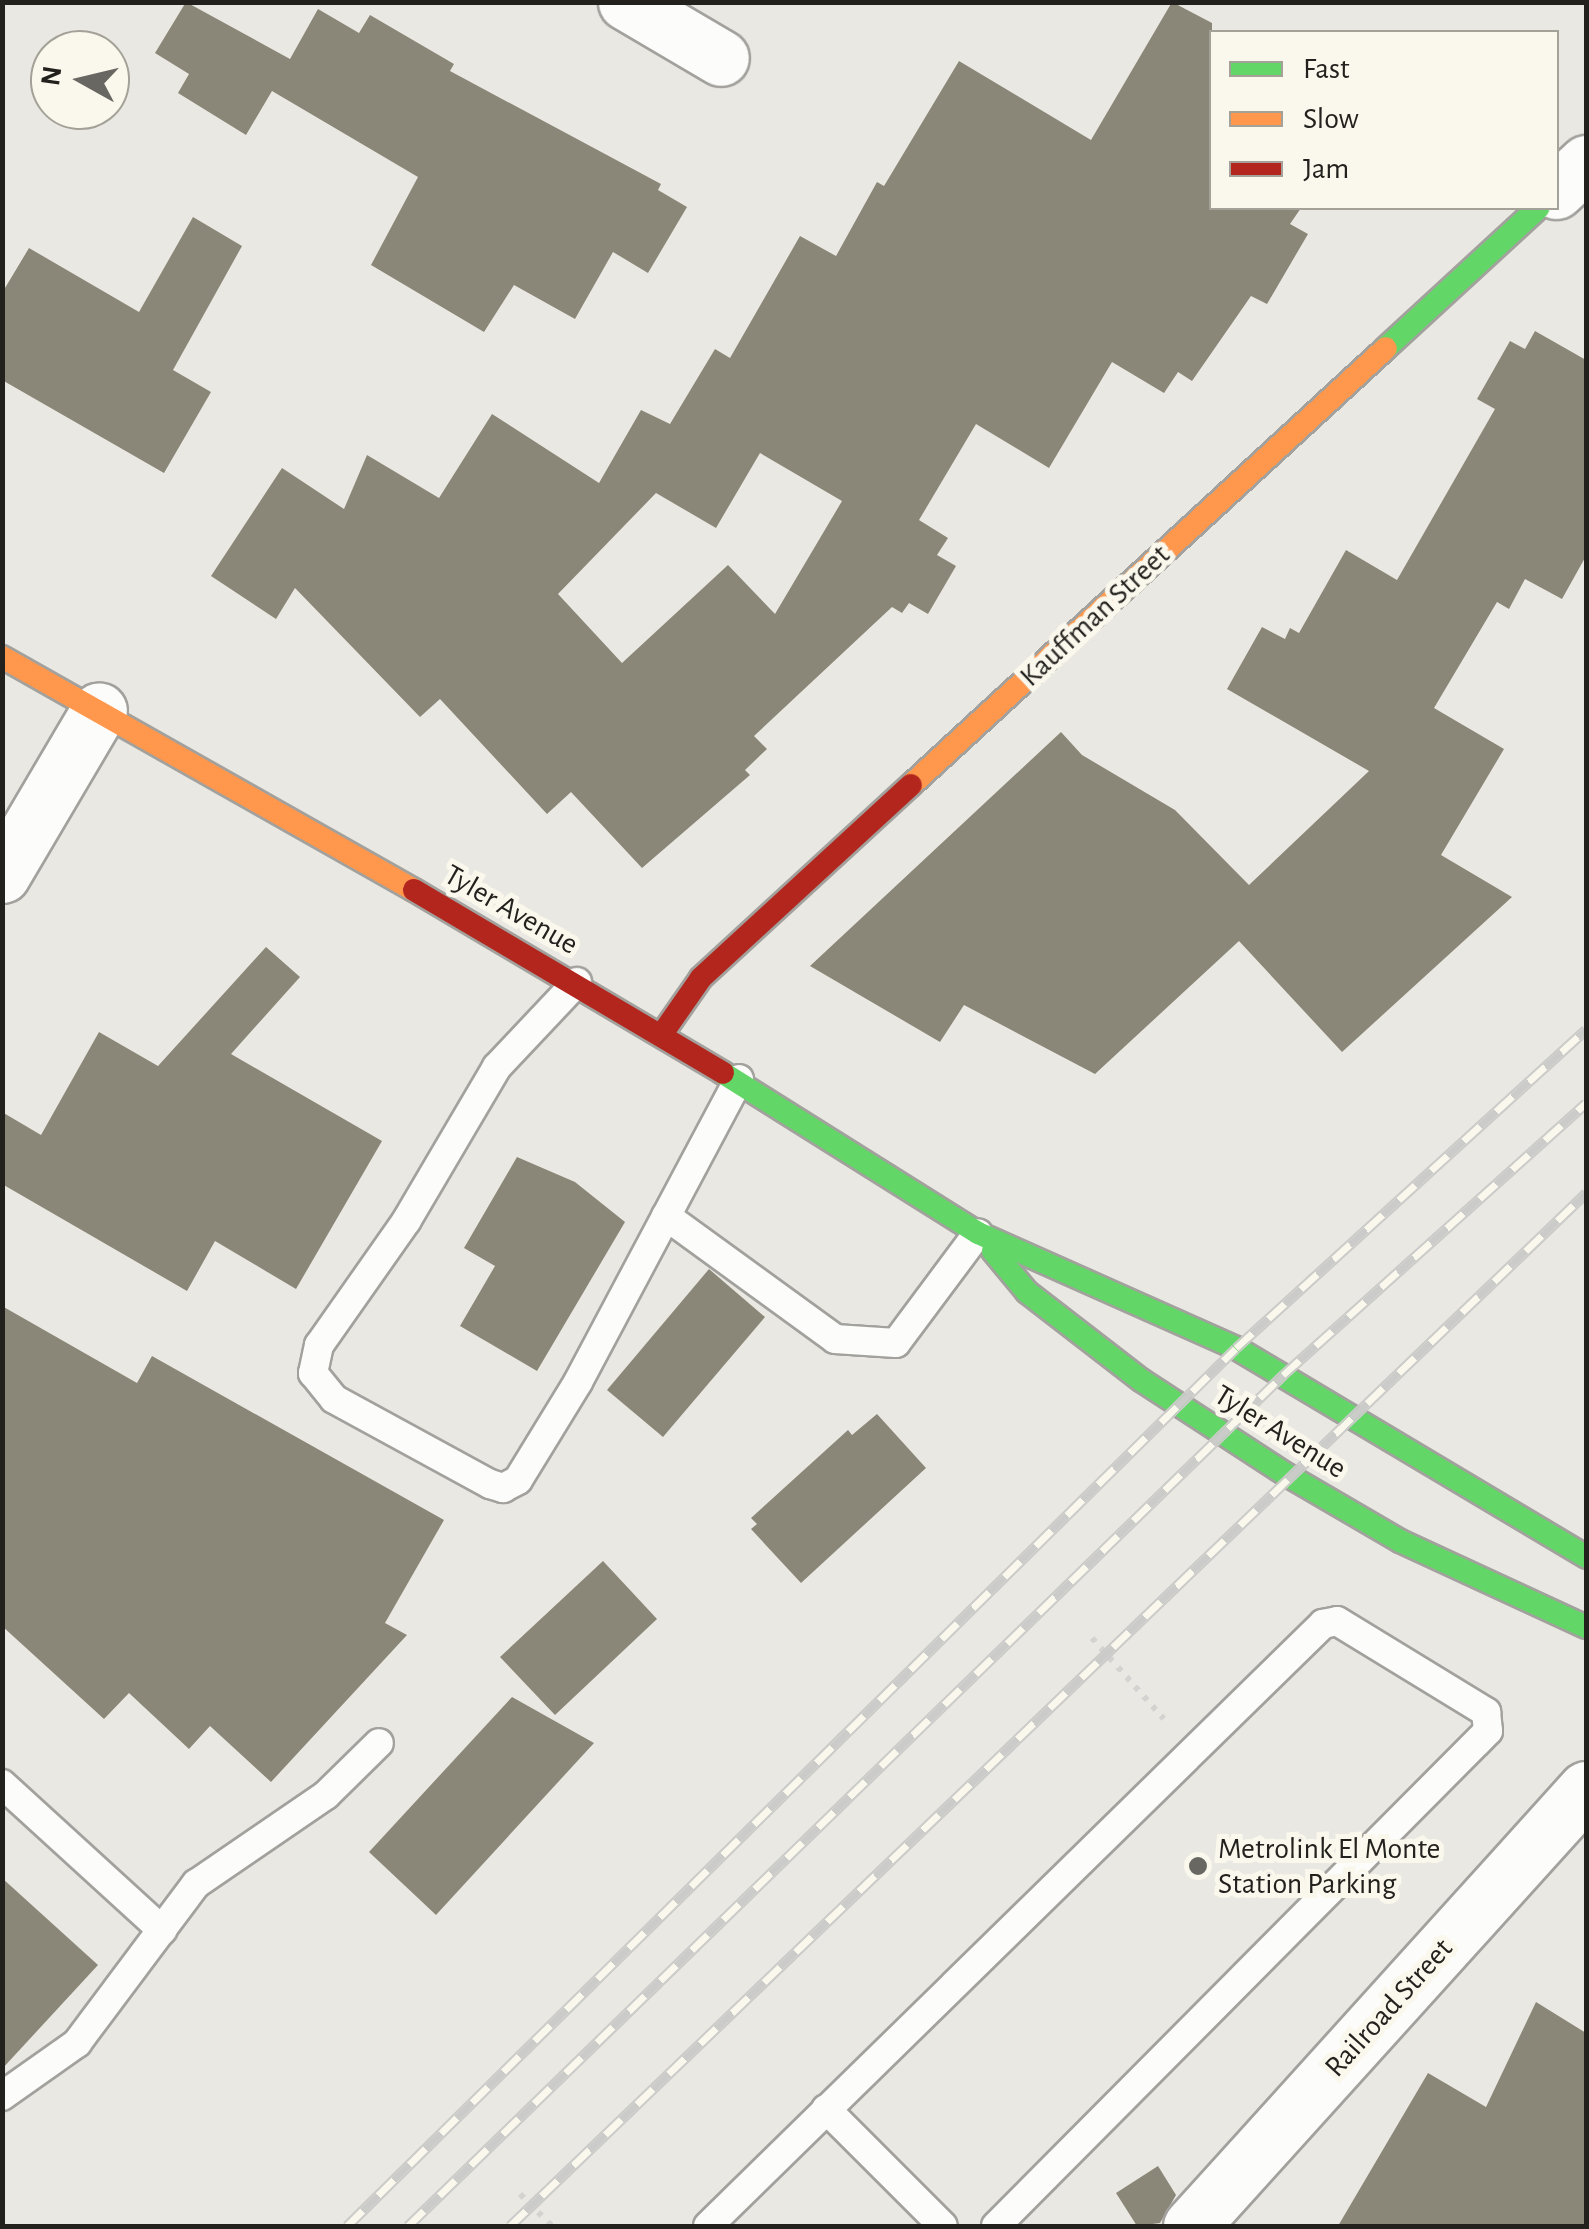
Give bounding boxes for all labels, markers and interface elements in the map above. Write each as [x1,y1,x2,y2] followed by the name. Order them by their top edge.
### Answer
[30,30,130,130] north arrow
[1209,30,1559,210] legend
[1303,54,1350,84] text: Fast
[37,65,67,88] text: N
[1303,104,1359,134] text: Slow
[1303,154,1349,184] text: Jam
[1013,537,1177,695] street label: Kauffman Street
[438,857,584,963] street label: Tyler Avenue
[1207,1377,1353,1487] street label: Tyler Avenue
[1218,1831,1440,1902] place label: Metrolink El Monte Station Parking
[1187,1855,1209,1877] marker: Metrolink El Monte Station Parking
[1317,1931,1461,2085] street label: Railroad Street

